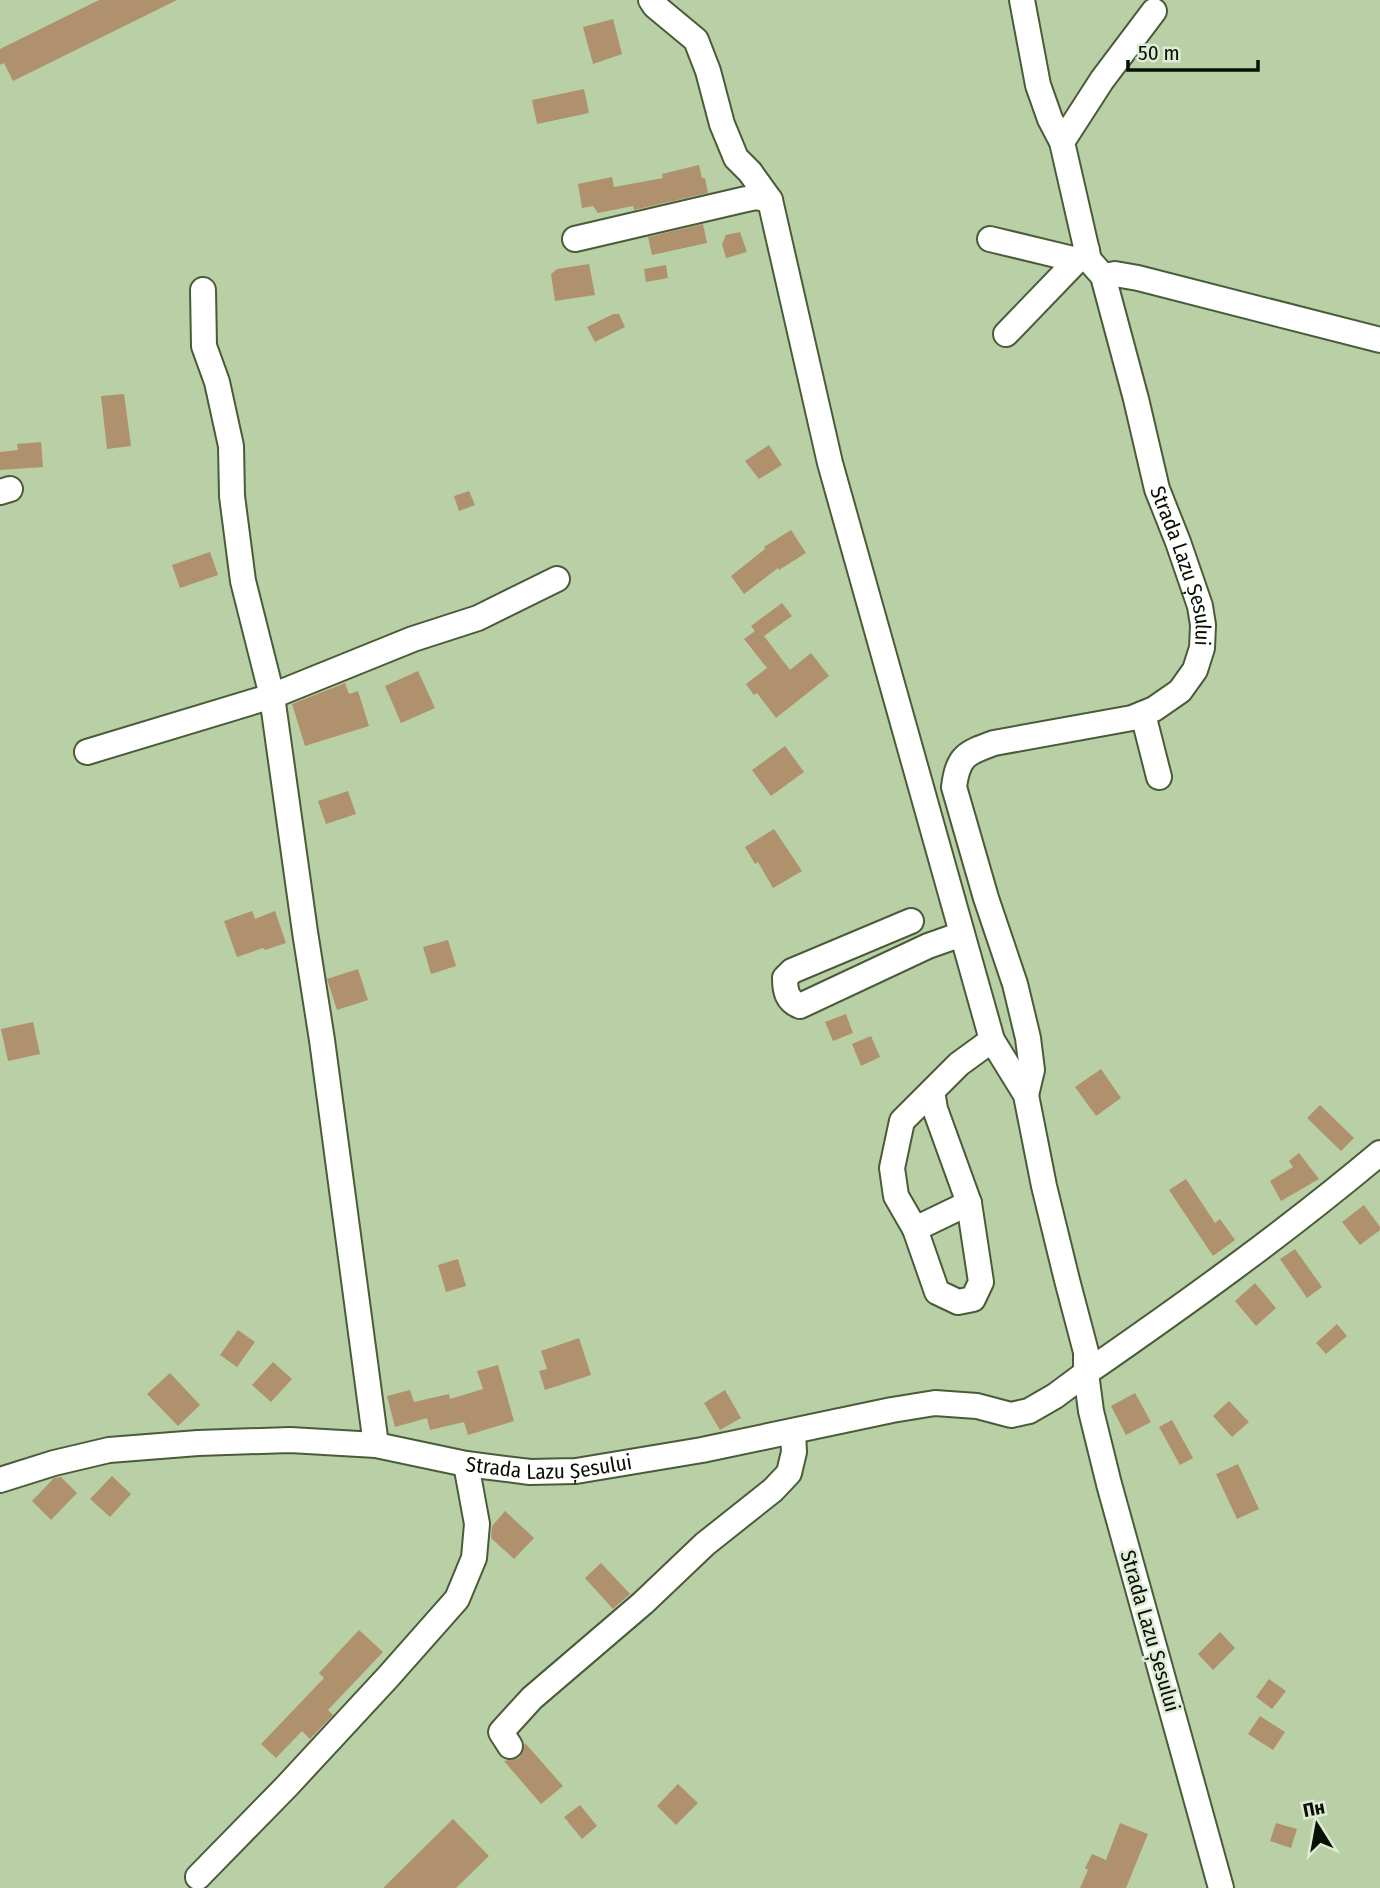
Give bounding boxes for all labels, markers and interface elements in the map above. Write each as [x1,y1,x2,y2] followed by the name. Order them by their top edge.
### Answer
[1128,28,1258,72] scale bar
[1138,40,1180,66] text: 50 m
[1144,482,1216,646] street label: Strada Lazu Șesului
[464,1449,634,1485] street label: Strada Lazu Șesului
[1115,1547,1185,1715] street label: Strada Lazu Șesului
[1282,1790,1352,1860] north arrow
[1301,1795,1327,1822] text: Пн

